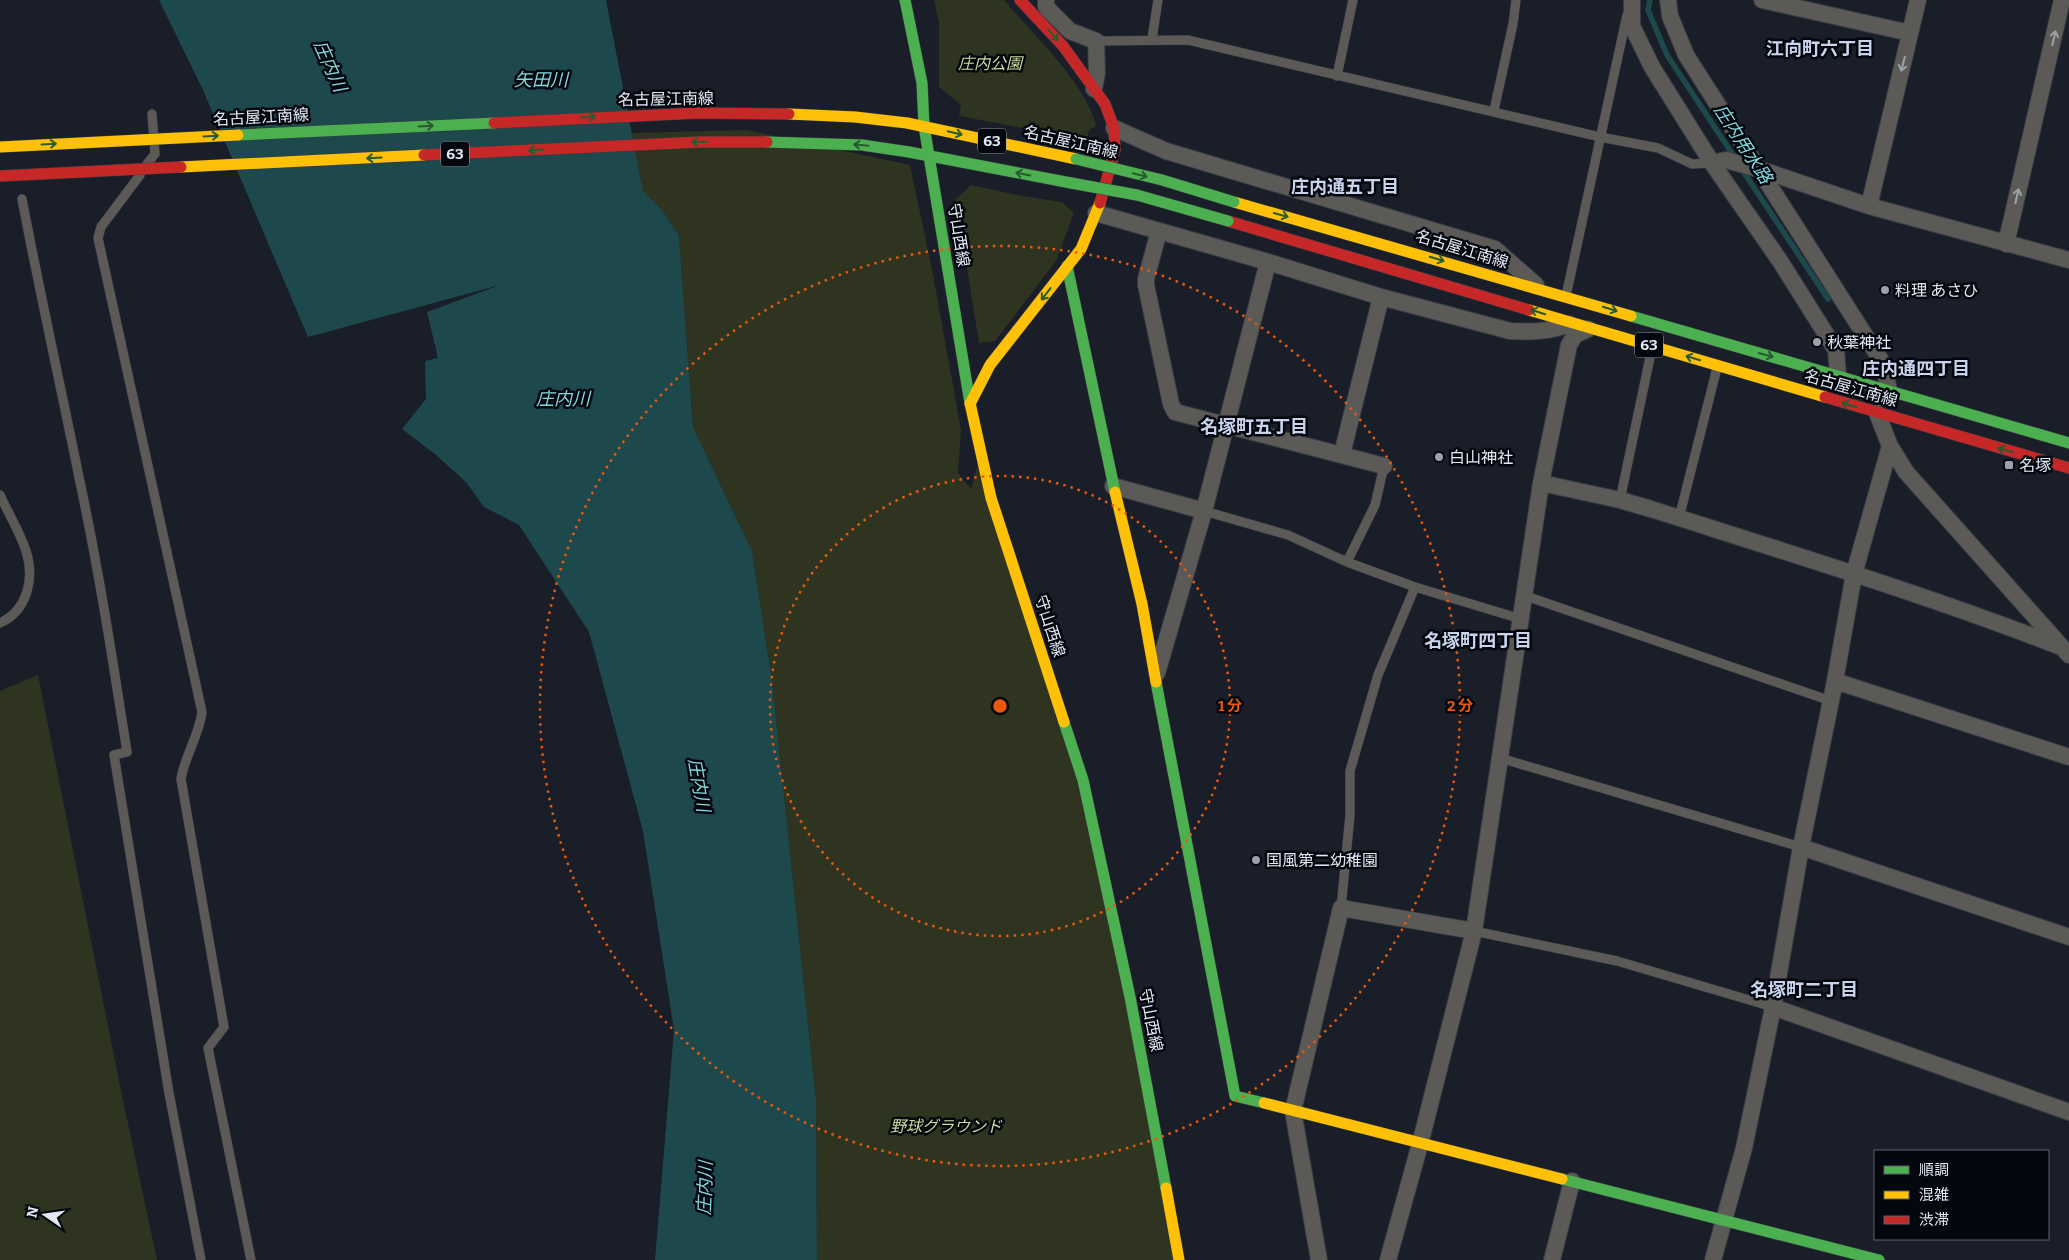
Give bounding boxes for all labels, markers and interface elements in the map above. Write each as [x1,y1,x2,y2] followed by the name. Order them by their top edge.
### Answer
[1048,29,1059,42] one-way arrow
[2050,30,2059,46] one-way arrow
[309,37,352,97] water label: 庄内川
[1766,38,1874,60] district label: 江向町六丁目
[958,54,1024,73] park label: 庄内公園
[1898,56,1907,72] one-way arrow
[514,69,570,91] water label: 矢田川
[618,89,714,109] street label: 名古屋江南線
[1709,100,1778,189] water label: 庄内用水路
[213,105,309,129] street label: 名古屋江南線
[580,112,596,122] one-way arrow
[417,121,433,130] one-way arrow
[1022,122,1120,162] street label: 名古屋江南線
[978,128,1006,154] road number: 63
[947,129,963,138] one-way arrow
[203,131,219,140] one-way arrow
[691,137,707,147] one-way arrow
[40,140,56,149] one-way arrow
[853,141,869,150] one-way arrow
[441,142,469,166] road number: 63
[529,145,545,154] one-way arrow
[366,153,382,162] one-way arrow
[1016,168,1032,178] one-way arrow
[1132,171,1148,180] one-way arrow
[1291,176,1399,198] district label: 庄内通五丁目
[2013,189,2022,205] one-way arrow
[945,202,973,268] street label: 守山西線
[1272,210,1288,220] one-way arrow
[1413,226,1511,272] street label: 名古屋江南線
[1429,255,1445,264] one-way arrow
[1895,281,1978,300] place label: 料理 あさひ
[1879,284,1891,296] marker: 料理 あさひ
[1040,287,1051,300] one-way arrow
[1602,305,1618,315] one-way arrow
[1530,307,1546,317] one-way arrow
[1635,332,1663,358] road number: 63
[1827,333,1891,352] place label: 秋葉神社
[1811,336,1823,348] marker: 秋葉神社
[1758,350,1774,360] one-way arrow
[1686,353,1702,363] one-way arrow
[1862,358,1970,380] district label: 庄内通四丁目
[1802,366,1900,410] street label: 名古屋江南線
[536,388,592,410] water label: 庄内川
[1841,400,1857,410] one-way arrow
[1200,416,1308,438] district label: 名塚町五丁目
[1998,444,2014,454] one-way arrow
[1449,448,1513,467] place label: 白山神社
[1433,451,1445,463] marker: 白山神社
[2019,456,2051,475] place label: 名塚
[2003,459,2015,471] marker: 名塚
[1031,593,1069,659] street label: 守山西線
[1424,630,1532,652] district label: 名塚町四丁目
[991,697,1009,715] centre of rings
[1218,697,1242,715] text: 1 分
[1447,697,1473,715] text: 2 分
[683,757,715,815] water label: 庄内川
[1266,851,1378,870] place label: 国風第二幼稚園
[1250,854,1262,866] marker: 国風第二幼稚園
[1750,979,1858,1001] district label: 名塚町二丁目
[1136,987,1166,1053] street label: 守山西線
[890,1117,1003,1136] park label: 野球グラウンド
[1874,1150,2049,1240] legend
[693,1159,717,1215] water label: 庄内川
[1919,1161,1949,1179] text: 順調
[1919,1186,1949,1204] text: 混雑
[20,1190,70,1240] north arrow
[23,1205,42,1219] text: N
[1919,1211,1949,1229] text: 渋滞

